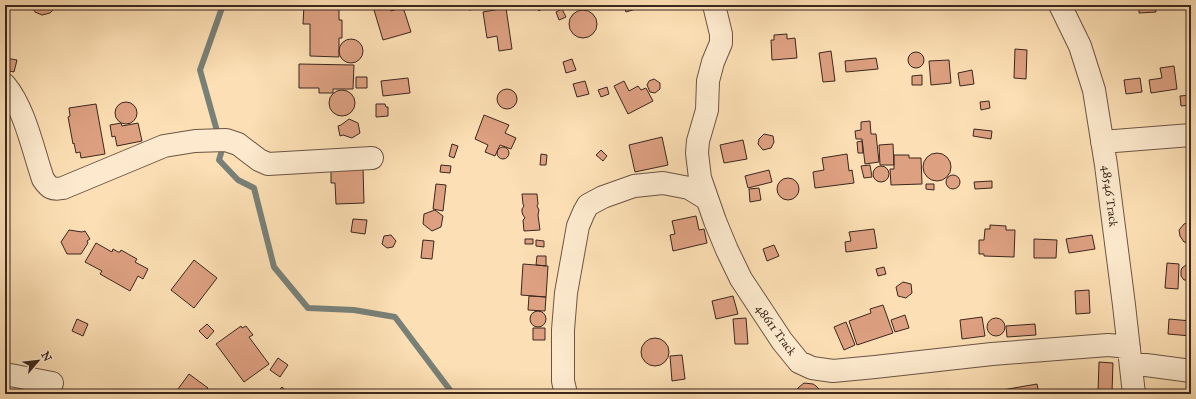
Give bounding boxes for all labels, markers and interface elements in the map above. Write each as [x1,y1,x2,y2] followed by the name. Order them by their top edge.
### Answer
[1099,164,1121,228] street label: 48546 Track
[753,302,799,358] street label: 48611 Track
[18,341,58,381] north arrow
[38,349,55,364] text: N

